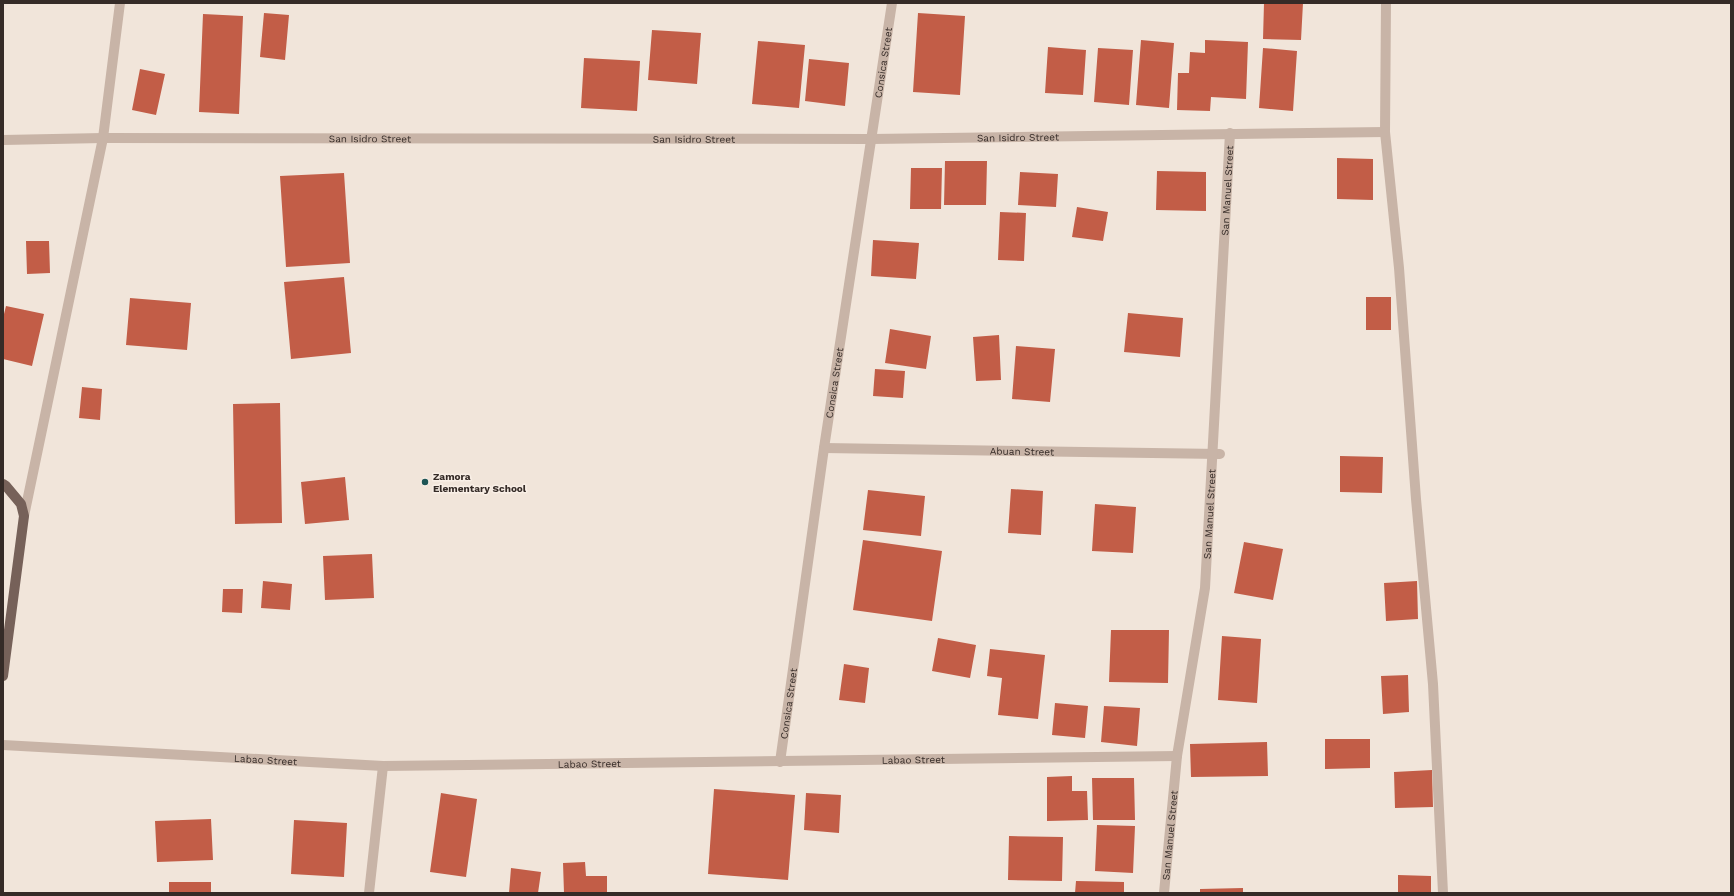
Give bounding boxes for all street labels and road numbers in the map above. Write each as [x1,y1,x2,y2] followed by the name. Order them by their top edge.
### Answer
[872,26,894,99] street label: Consica Street
[977,131,1060,143] street label: San Isidro Street
[329,133,412,144] street label: San Isidro Street
[653,133,736,144] street label: San Isidro Street
[1219,144,1235,236] street label: San Manuel Street
[823,346,845,419] street label: Consica Street
[990,445,1055,457] street label: Abuan Street
[1201,468,1217,559] street label: San Manuel Street
[778,667,799,740] street label: Consica Street
[234,752,298,767] street label: Labao Street
[882,753,946,765] street label: Labao Street
[558,757,622,769] street label: Labao Street
[1160,789,1179,881] street label: San Manuel Street

